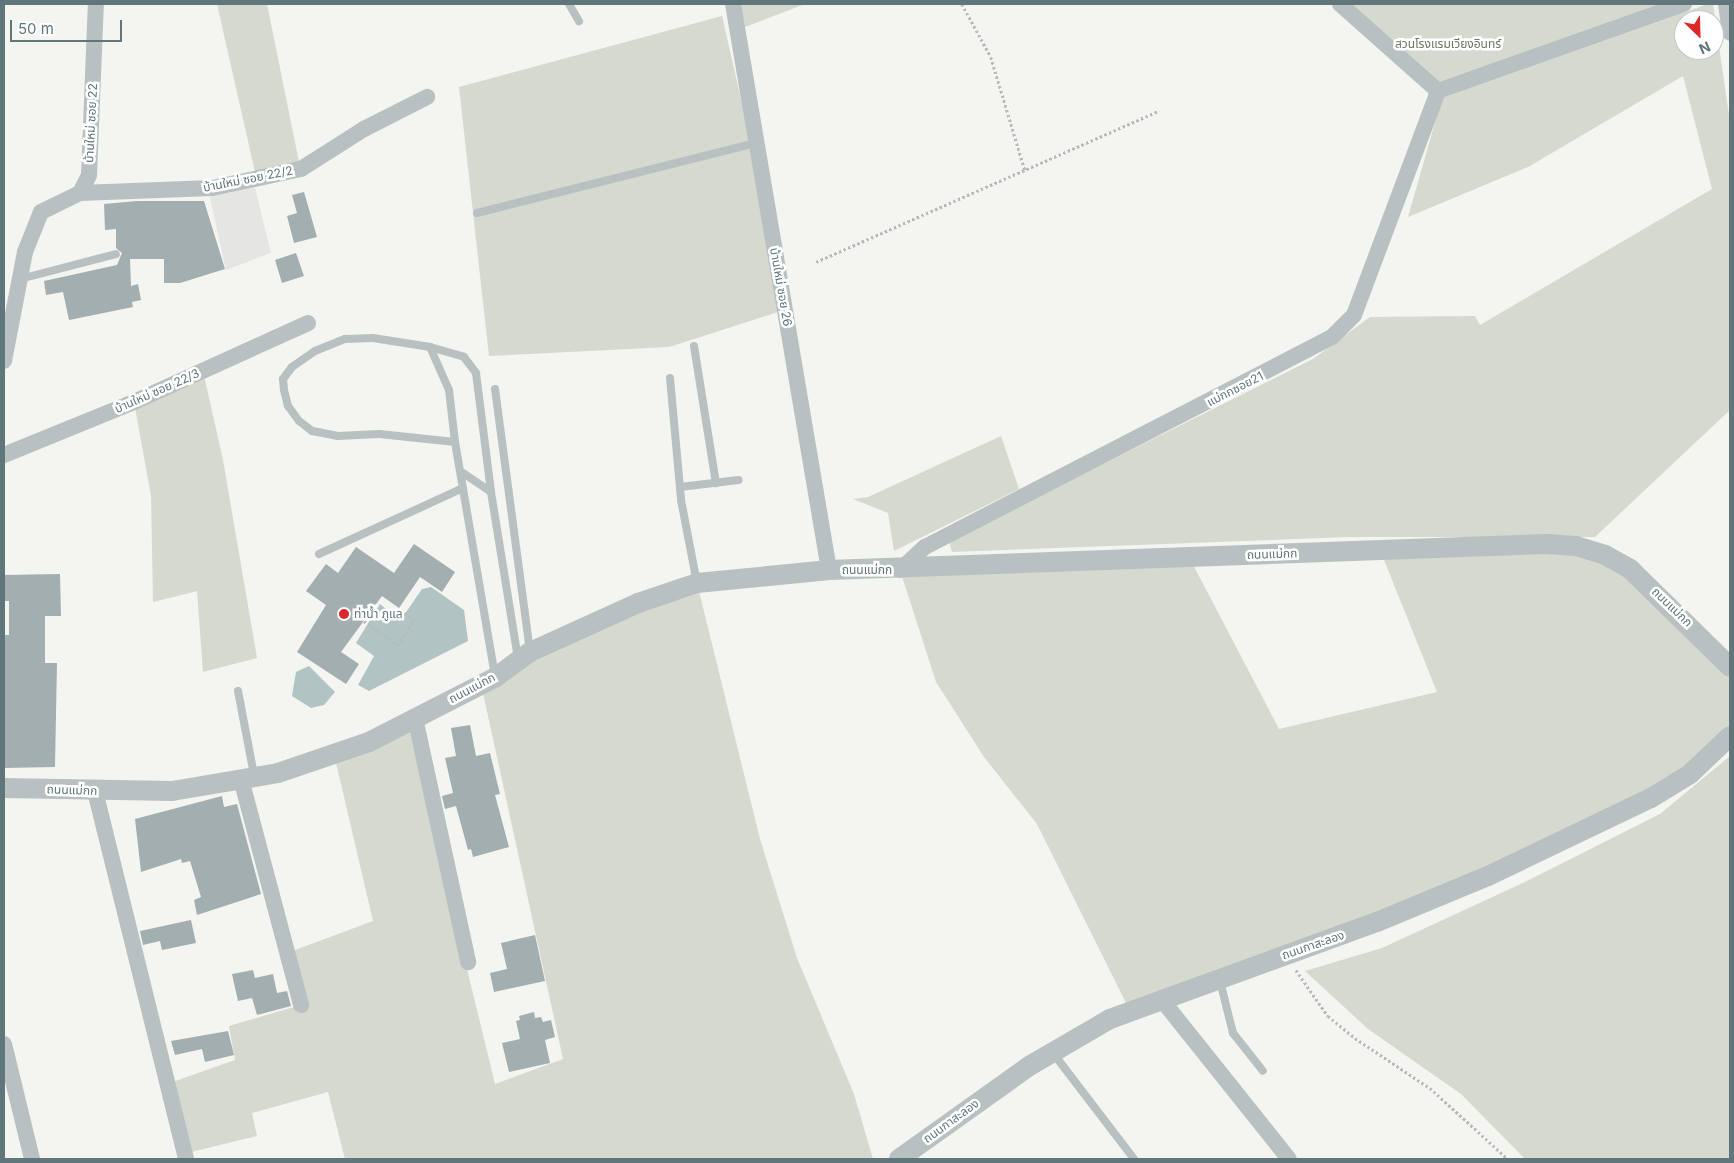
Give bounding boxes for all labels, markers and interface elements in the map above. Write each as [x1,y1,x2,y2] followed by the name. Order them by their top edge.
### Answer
[12,10,125,42] scale bar
[1674,10,1724,60] north arrow
[18,19,54,38] text: 50 m
[1395,37,1501,51] park label: สวนโรงแรมเวียงอินทร์
[1697,38,1713,58] text: N
[82,83,100,163] street label: บ้านใหม่ ซอย 22
[202,163,294,195] street label: บ้านใหม่ ซอย 22/2
[767,247,795,327] street label: บ้านใหม่ ซอย 26
[112,366,202,416] street label: บ้านใหม่ ซอย 22/3
[1204,369,1266,409] street label: แม่กกซอย21
[1247,546,1297,562] street label: ถนนแม่กก
[842,563,892,577] street label: ถนนแม่กก
[1649,584,1695,630] street label: ถนนแม่กก
[354,607,403,621] place label: ท่าน้ำ ภูแล
[338,608,350,620] marker: ท่าน้ำ ภูแล
[446,670,498,706] street label: ถนนแม่กก
[47,782,97,798] street label: ถนนแม่กก
[1280,928,1346,962] street label: ถนนกาสะลอง
[920,1096,982,1146] street label: ถนนกาสะลอง

